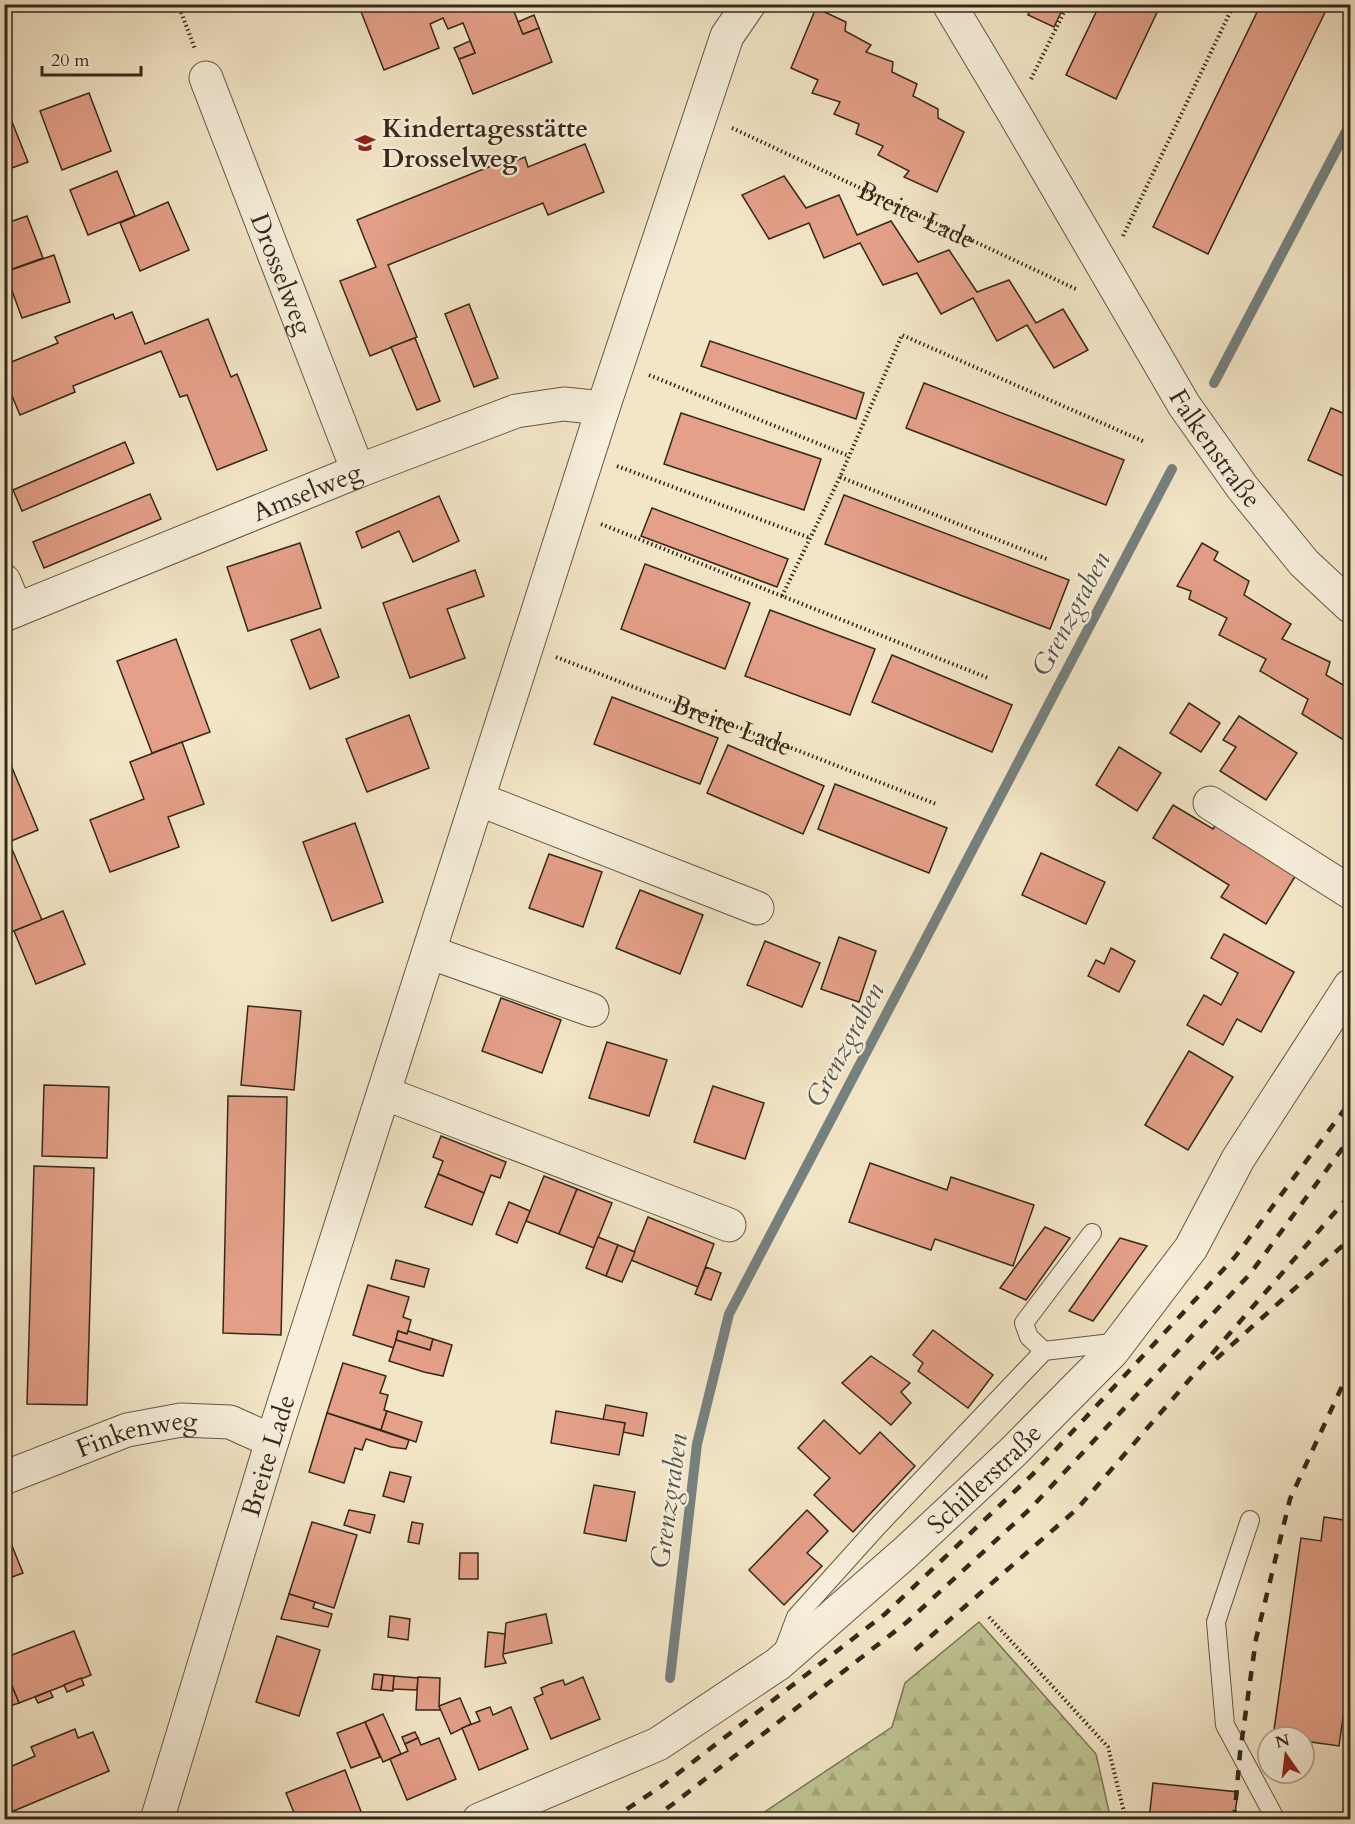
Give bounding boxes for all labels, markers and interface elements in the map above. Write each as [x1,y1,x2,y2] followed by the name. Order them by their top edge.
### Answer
[42,39,141,77] scale bar
[51,48,90,73] text: 20 m
[382,111,588,176] place label: Kindertagesstätte Drosselweg
[353,131,377,155] school or university icon: Kindertagesstätte Drosselweg
[852,172,981,257] street label: Breite Lade
[242,208,321,340] street label: Drosselweg
[1161,382,1269,515] street label: Falkenstraße
[247,454,367,530] street label: Amselweg
[1023,545,1119,683] water label: Grenzgraben
[667,686,797,764] street label: Breite Lade
[797,976,893,1114] water label: Grenzgraben
[233,1390,303,1521] street label: Breite Lade
[71,1402,199,1466] street label: Finkenweg
[919,1416,1049,1541] street label: Schillerstraße
[641,1431,697,1571] water label: Grenzgraben
[1256,1725,1316,1785] north arrow
[1273,1729,1292,1754] text: N

